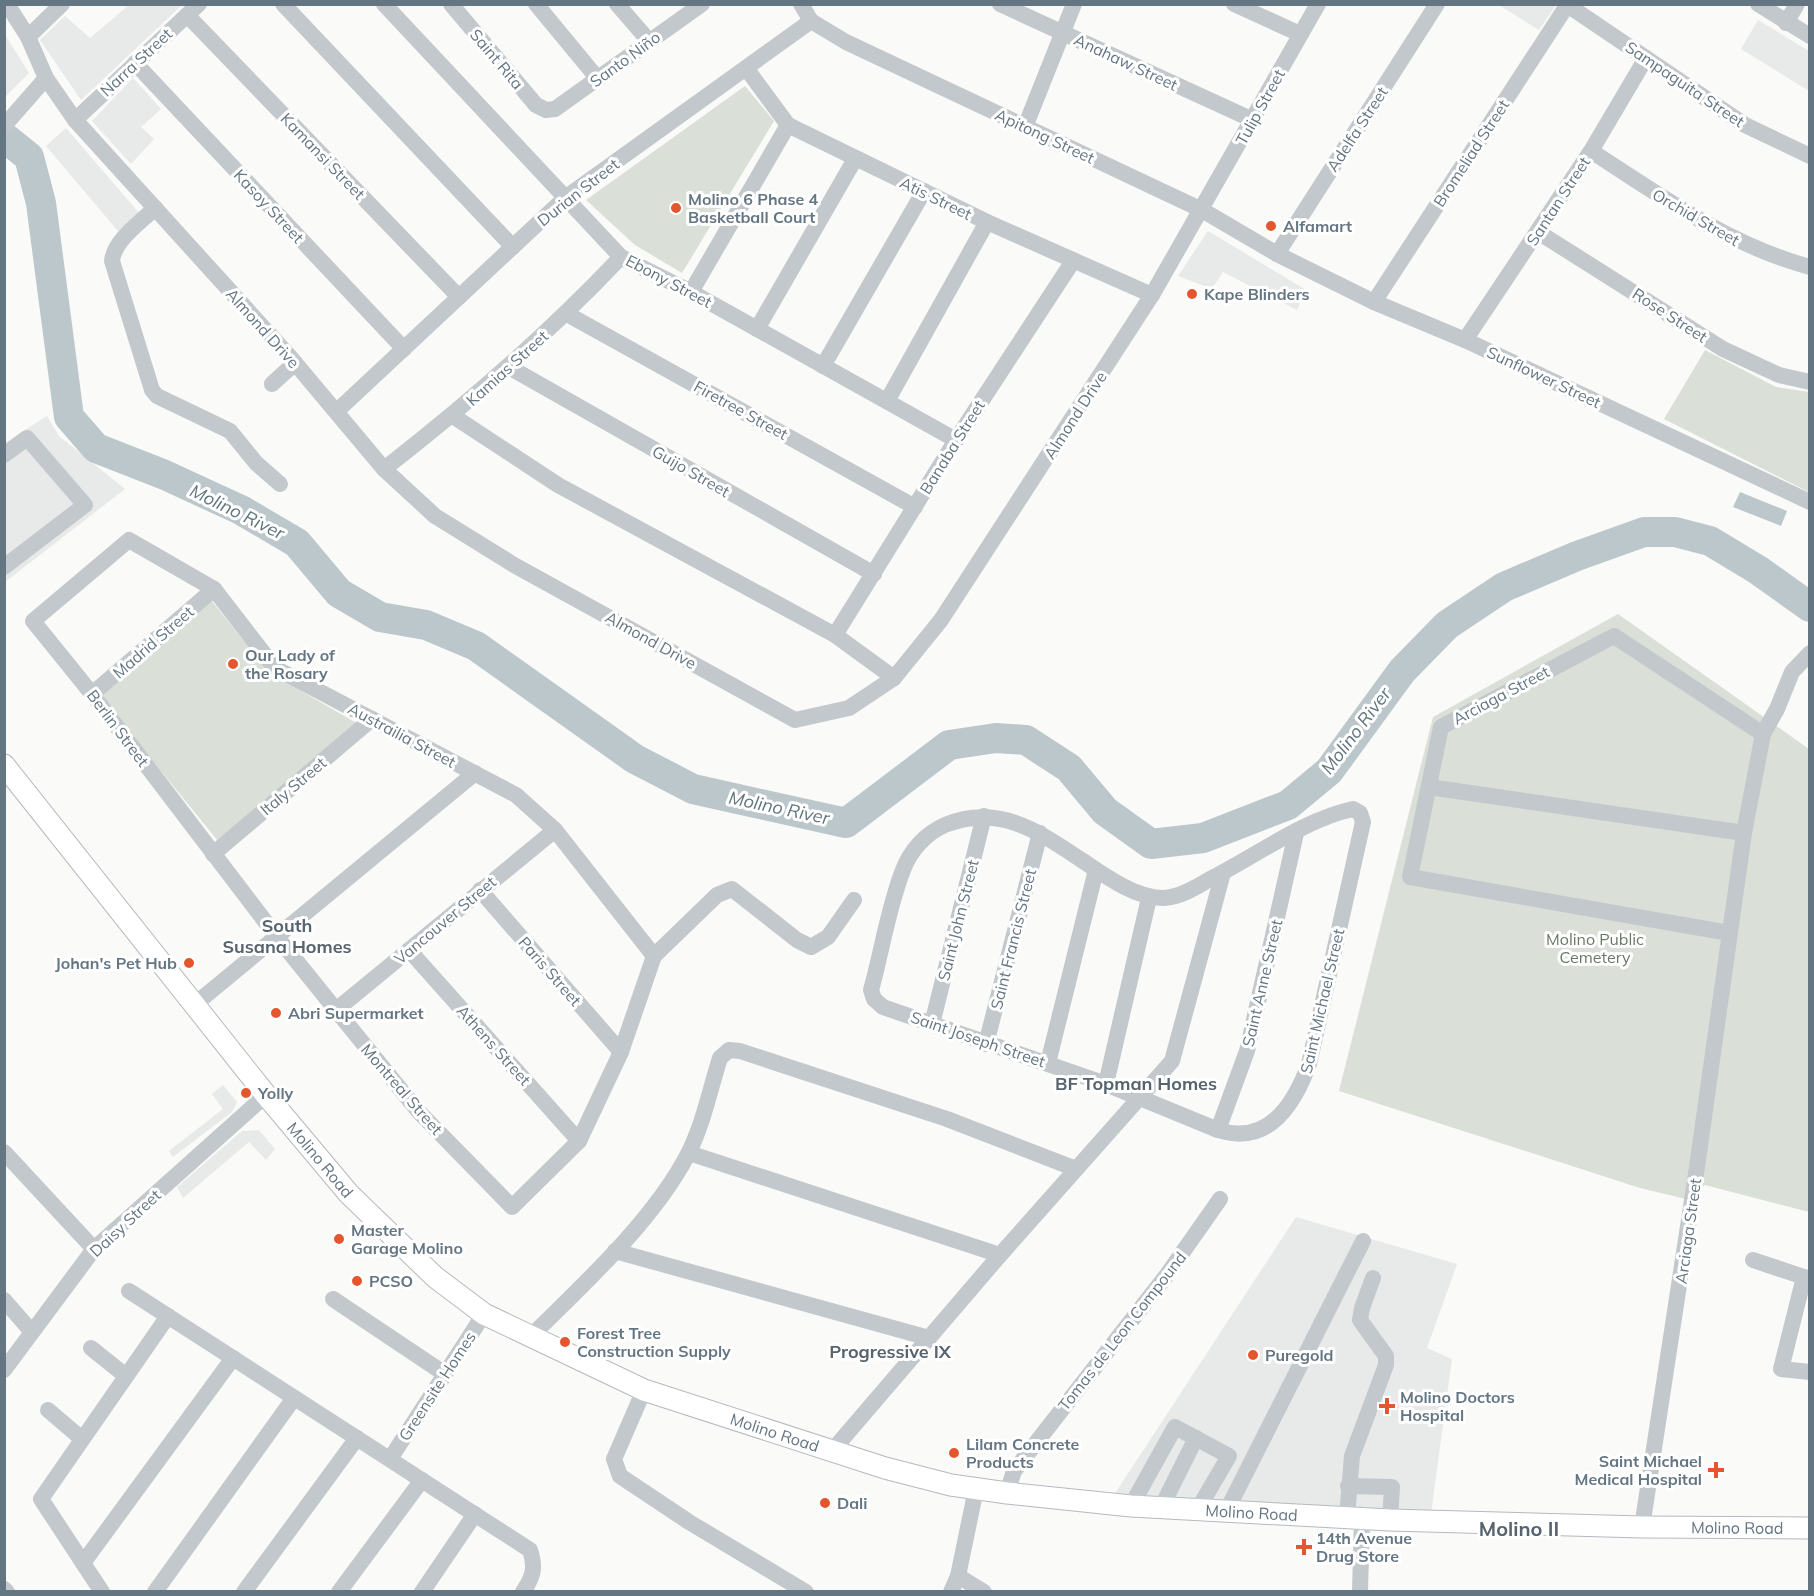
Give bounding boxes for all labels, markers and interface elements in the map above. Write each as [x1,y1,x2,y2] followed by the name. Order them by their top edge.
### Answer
[96,23,176,100] street label: Narra Street
[466,25,528,93] street label: Saint Rita
[586,27,664,91] street label: Santo Niño
[1071,29,1181,95] street label: Anahaw Street
[1622,37,1749,131] street label: Sampaguita Street
[1231,65,1289,148] street label: Tulip Street
[1322,82,1392,175] street label: Adelfa Street
[1429,95,1513,210] street label: Bromeliad Street
[992,104,1098,168] street label: Apitong Street
[277,108,370,204] street label: Kamansi Street
[1522,152,1594,249] street label: Santan Street
[533,154,623,230] street label: Durian Street
[230,165,309,247] street label: Kasoy Street
[897,172,975,224] street label: Atis Street
[1649,184,1743,250] street label: Orchid Street
[688,189,819,227] place label: Molino 6 Phase 4 Basketball Court
[669,201,683,215] marker: Molino 6 Phase 4 Basketball Court
[1283,216,1352,236] place label: Alfamart
[1264,219,1278,233] marker: Alfamart
[623,250,716,312] street label: Ebony Street
[1629,283,1711,347] street label: Rose Street
[222,284,304,372] street label: Almond Drive
[1204,284,1310,304] place label: Kape Blinders
[1185,287,1199,301] marker: Kape Blinders
[462,326,552,410] street label: Kamias Street
[1484,342,1605,412] street label: Sunflower Street
[1039,367,1111,463] street label: Almond Drive
[691,376,792,444] street label: Firetree Street
[915,396,989,498] street label: Banaba Street
[649,441,734,501] street label: Guijo Street
[186,479,290,545] water label: Molino River
[108,601,198,683] street label: Madrid Street
[602,607,700,673] street label: Almond Drive
[245,645,336,683] place label: Our Lady of the Rosary
[226,657,240,671] marker: Our Lady of the Rosary
[1449,661,1553,729] street label: Arciaga Street
[1316,682,1396,778] water label: Molino River
[83,686,154,771] street label: Berlin Street
[345,698,460,772] street label: Austrailia Street
[256,752,330,819] street label: Italy Street
[727,786,833,830] water label: Molino River
[933,857,983,983] street label: Saint John Street
[986,866,1040,1011] street label: Saint Francis Street
[390,871,500,968] street label: Vancouver Street
[222,914,352,958] district label: South Susana Homes
[1238,917,1286,1049] street label: Saint Anne Street
[1296,926,1348,1075] street label: Saint Michael Street
[1546,929,1644,967] park label: Molino Public Cemetery
[514,932,586,1010] street label: Paris Street
[55,953,177,973] place label: Johan's Pet Hub
[182,956,196,970] marker: Johan's Pet Hub
[453,1001,535,1090] street label: Athens Street
[288,1003,424,1023] place label: Abri Supermarket
[269,1006,283,1020] marker: Abri Supermarket
[908,1007,1048,1072] street label: Saint Joseph Street
[357,1039,447,1139] street label: Montreal Street
[1055,1072,1217,1095] district label: BF Topman Homes
[257,1083,294,1103] place label: Yolly
[239,1086,253,1100] marker: Yolly
[283,1118,358,1202] street label: Molino Road
[1671,1177,1705,1285] street label: Arciaga Street
[85,1185,165,1261] street label: Daisy Street
[351,1220,463,1258] place label: Master Garage Molino
[332,1232,346,1246] marker: Master Garage Molino
[1054,1247,1190,1415] street label: Tomas de Leon Compound
[369,1271,413,1291] place label: PCSO
[350,1274,364,1288] marker: PCSO
[577,1323,731,1361] place label: Forest Tree Construction Supply
[394,1327,480,1444] street label: Greensite Homes
[558,1335,572,1349] marker: Forest Tree Construction Supply
[829,1340,952,1363] district label: Progressive IX
[1265,1345,1334,1365] place label: Puregold
[1246,1348,1260,1362] marker: Puregold
[1400,1387,1515,1425] place label: Molino Doctors Hospital
[1378,1397,1396,1415] marker: Molino Doctors Hospital
[728,1409,822,1456] street label: Molino Road
[966,1434,1079,1472] place label: Lilam Concrete Products
[947,1446,961,1460] marker: Lilam Concrete Products
[1575,1451,1702,1489] place label: Saint Michael Medical Hospital
[1707,1461,1725,1479] marker: Saint Michael Medical Hospital
[837,1493,867,1513] place label: Dali
[818,1496,832,1510] marker: Dali
[1205,1500,1298,1525] street label: Molino Road
[1479,1516,1559,1541] district label: Molino II
[1691,1517,1784,1538] street label: Molino Road
[1316,1528,1412,1566] place label: 14th Avenue Drug Store
[1297,1540,1311,1554] marker: 14th Avenue Drug Store

